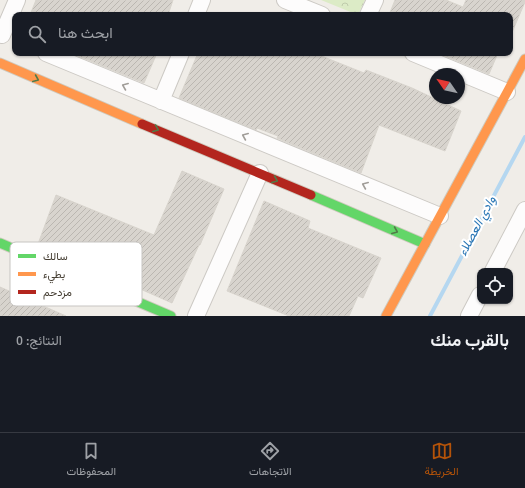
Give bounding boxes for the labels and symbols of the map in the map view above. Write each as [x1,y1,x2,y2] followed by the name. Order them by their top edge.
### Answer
[429,68,465,104] north arrow
[32,74,39,82] one-way arrow
[122,82,129,90] one-way arrow
[152,125,159,133] one-way arrow
[242,132,249,140] one-way arrow
[271,175,279,183] one-way arrow
[362,182,369,190] one-way arrow
[455,193,501,260] water label: وادي العصلاء
[391,226,398,234] one-way arrow
[10,242,142,306] legend
[43,250,68,263] text: سالك
[43,268,65,284] text: بطيء
[43,286,72,300] text: مزدحم

